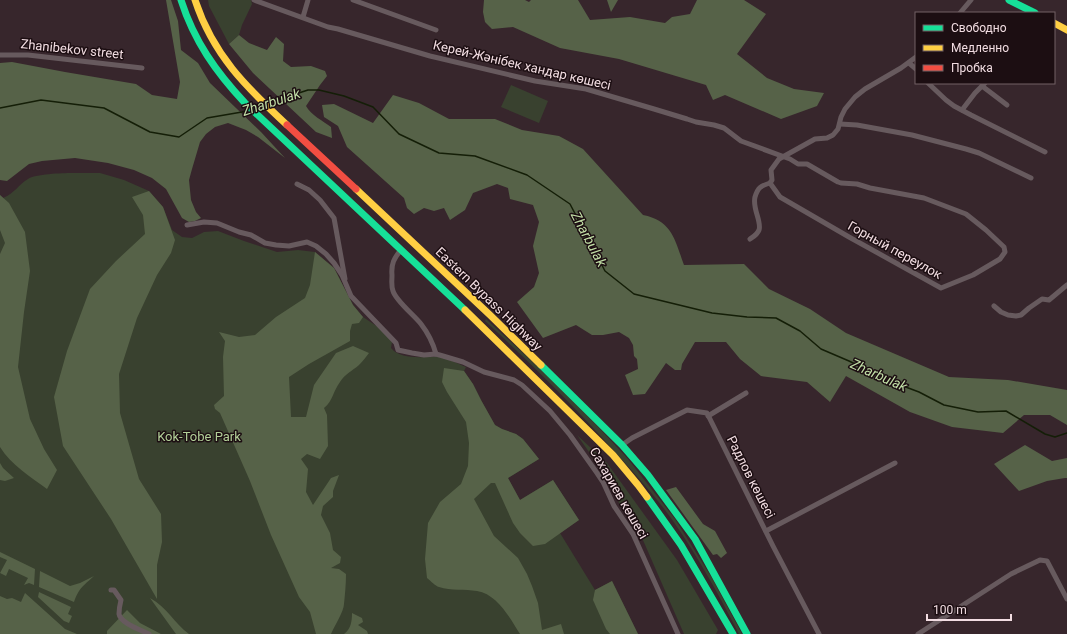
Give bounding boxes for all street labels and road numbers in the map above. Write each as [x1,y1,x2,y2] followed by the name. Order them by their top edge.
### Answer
[20,36,124,62] street label: Zhanibekov street
[432,37,612,93] street label: Керей-Жәнібек хандар көшесі
[845,218,945,282] street label: Горный переулок
[433,244,545,354] street label: Eastern Bypass Highway
[724,433,778,521] street label: Радлов көшесі
[587,445,651,541] street label: Сахариев көшесі

